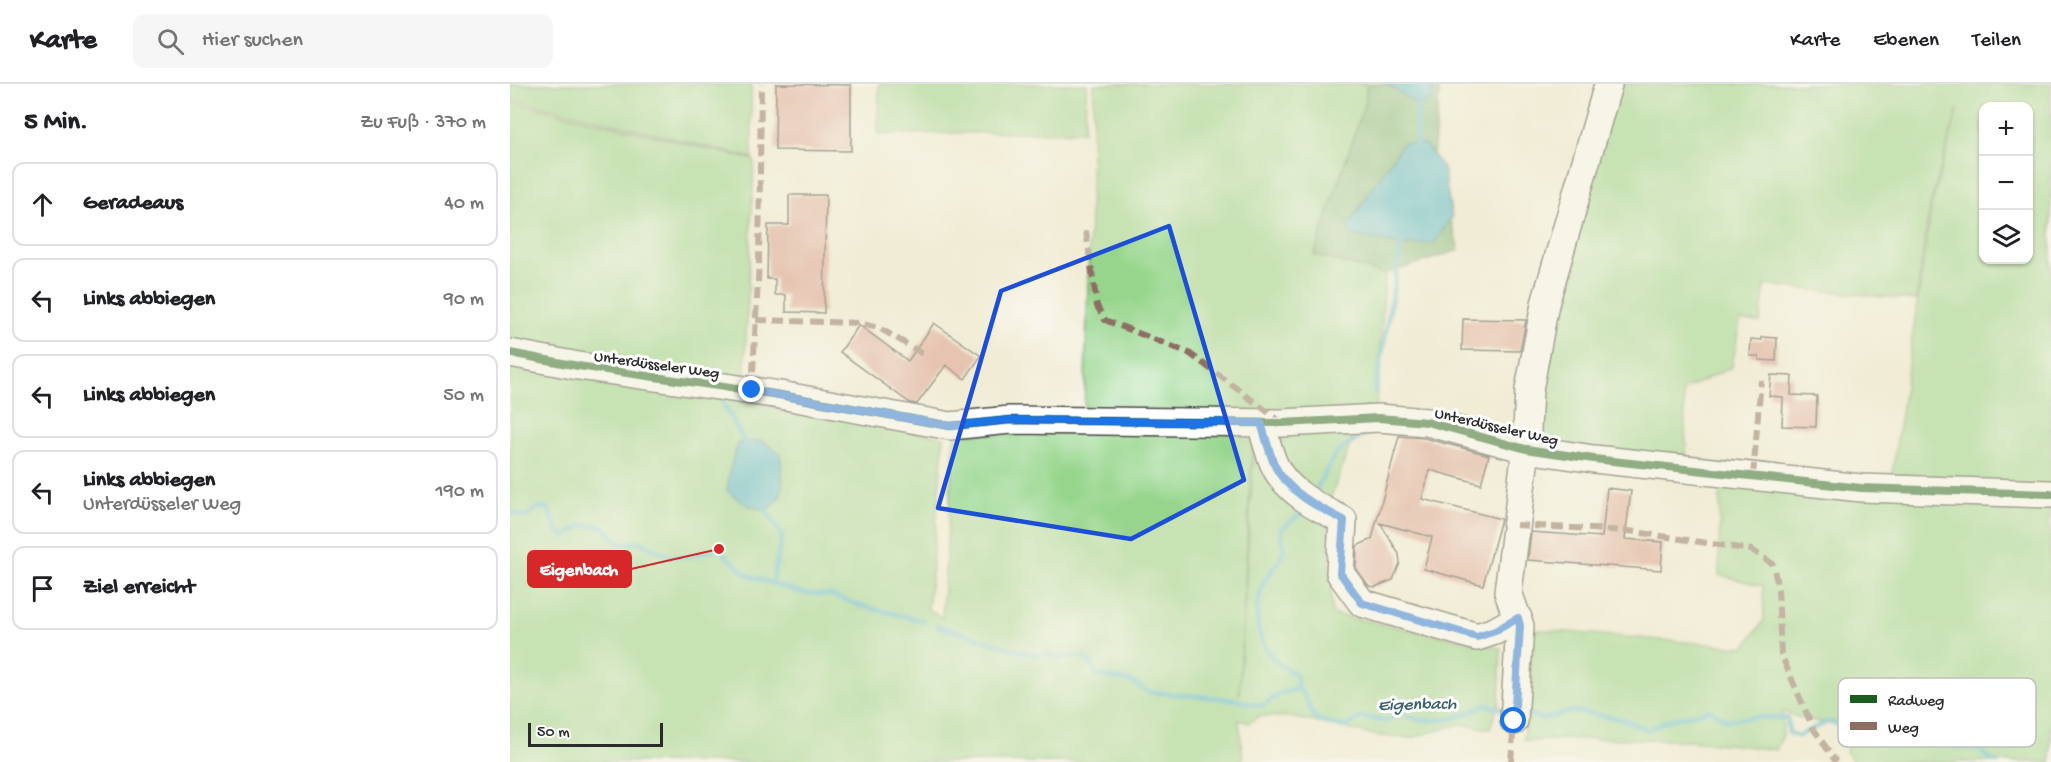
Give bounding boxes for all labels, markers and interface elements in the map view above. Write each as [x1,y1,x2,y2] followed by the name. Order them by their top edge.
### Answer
[133,14,553,68] search box
[30,25,97,58] text: Karte
[154,25,187,58] icon: search
[202,28,303,54] text: Hier suchen
[1790,29,1840,54] text: Karte
[1873,29,1939,54] text: Ebenen
[1972,29,2021,54] text: Teilen
[1979,102,2033,264] map controls
[1979,102,2033,156] button: +
[24,108,88,139] text: 5 Min.
[360,112,486,135] text: Zu Fuß · 370 m
[1979,156,2033,210] button: −
[26,188,59,221] icon: ahead
[83,191,183,217] text: Geradeaus
[444,193,484,216] text: 40 m
[1979,210,2033,264] button: layers
[26,284,59,317] icon: left
[83,287,215,313] text: Links abbiegen
[444,289,484,312] text: 90 m
[593,348,720,385] street label: Unterdüsseler Weg
[738,376,764,402] route end
[26,380,59,413] icon: left
[83,383,215,409] text: Links abbiegen
[443,385,484,408] text: 50 m
[1432,405,1560,452] street label: Unterdüsseler Weg
[83,468,215,494] text: Links abbiegen
[26,476,59,509] icon: left
[436,481,484,504] text: 190 m
[83,494,241,517] text: Unterdüsseler Weg
[528,551,631,587] callout: Eigenbach
[540,561,619,582] text: Eigenbach
[26,572,59,605] icon: arrive
[83,575,195,601] text: Ziel erreicht
[1838,678,2036,747] legend
[1888,693,1944,712] text: Radweg
[1378,694,1457,717] water label: Eigenbach
[1500,707,1526,733] route start
[528,720,663,748] scale bar
[1888,720,1919,739] text: Weg
[537,724,570,743] text: 50 m

